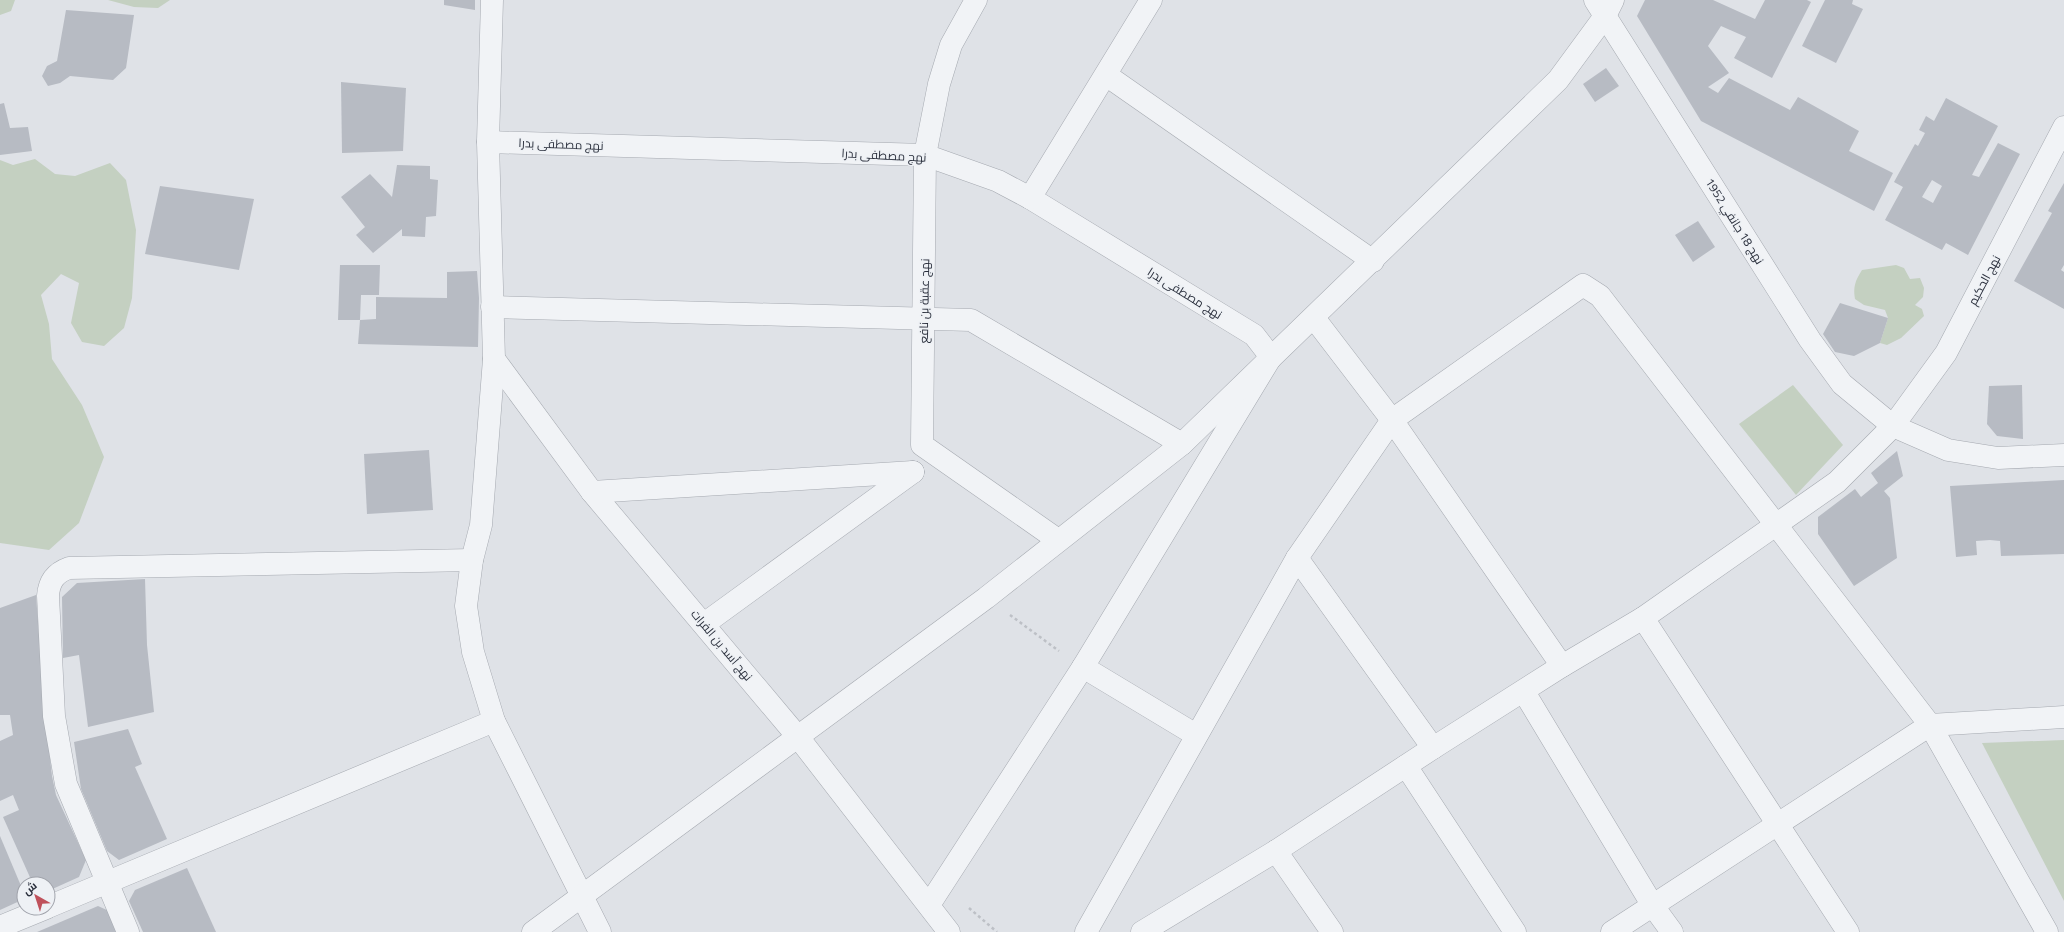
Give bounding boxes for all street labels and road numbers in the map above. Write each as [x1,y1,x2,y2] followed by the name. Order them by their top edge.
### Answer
[518,133,604,155] street label: نهج مصطفى بدرا
[841,143,927,167] street label: نهج مصطفى بدرا
[1700,174,1769,268] street label: نهج 18 جانفي 1952
[1963,252,2005,308] street label: نهج الحكيم
[914,258,934,344] street label: نهج عقبة بن نافع
[1144,262,1226,324] street label: نهج مصطفى بدرا
[686,605,758,685] street label: نهج أسد بن الفرات

